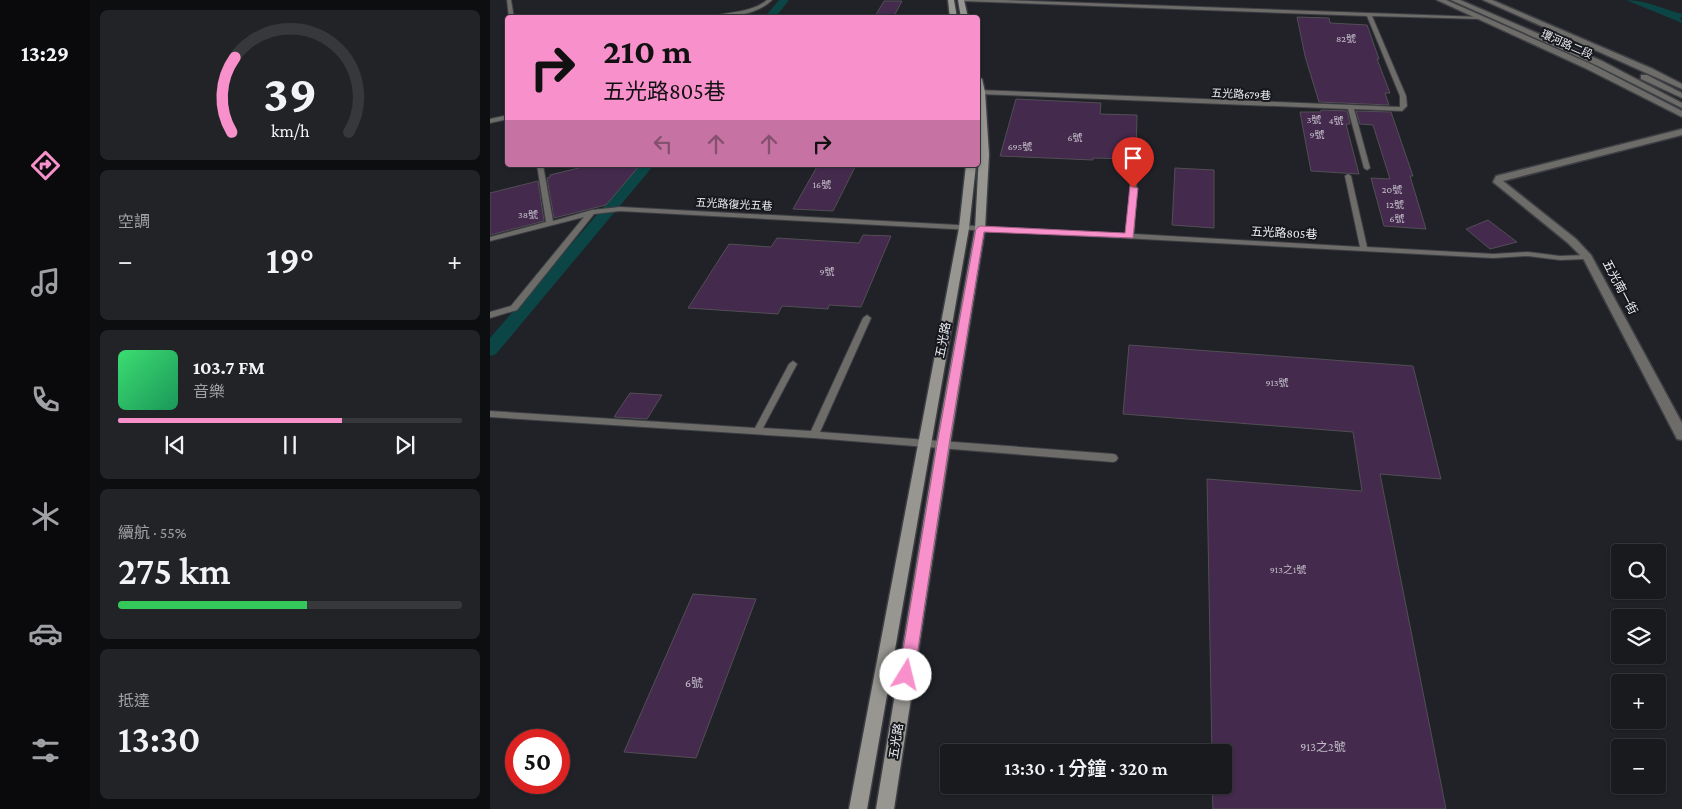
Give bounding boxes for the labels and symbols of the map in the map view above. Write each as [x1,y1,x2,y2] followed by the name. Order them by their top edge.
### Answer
[1539,27,1595,61] street label: 環河路二段
[1336,33,1356,44] house number: 82號
[1211,86,1271,102] street label: 五光路679巷
[1307,114,1321,125] house number: 3號
[1328,115,1344,126] house number: 4號
[1309,129,1325,140] house number: 9號
[1067,132,1083,143] house number: 6號
[1112,137,1154,188] pin
[1008,141,1032,152] house number: 695號
[813,179,831,190] house number: 16號
[1382,184,1402,195] house number: 20號
[695,196,773,212] street label: 五光路復光五巷
[1386,199,1404,210] house number: 12號
[518,209,538,220] house number: 38號
[1389,213,1405,224] house number: 6號
[1250,224,1318,242] street label: 五光路805巷
[1600,257,1640,317] street label: 五光南一街
[819,266,835,277] house number: 9號
[933,321,953,359] street label: 五光路
[1265,377,1289,388] house number: 913號
[1270,564,1306,575] house number: 913之1號
[879,648,931,700] position arrow
[685,676,703,690] house number: 6號
[886,722,906,760] street label: 五光路
[505,729,570,794] speed limit sign: 50
[1300,740,1346,754] house number: 913之2號

